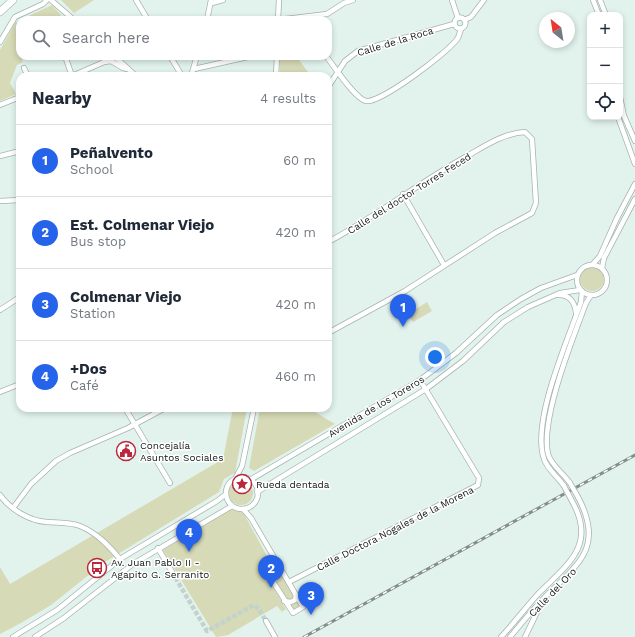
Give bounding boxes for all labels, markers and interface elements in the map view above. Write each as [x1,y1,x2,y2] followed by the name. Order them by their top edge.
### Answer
[539,12,575,48] north arrow
[587,12,623,120] map controls
[587,12,623,48] button: +
[16,16,332,60] search box
[356,25,435,58] street label: Calle de la Roca
[30,27,52,49] icon: search
[62,29,150,47] text: Search here
[587,48,623,84] button: −
[587,84,623,120] button: locate
[32,88,91,108] text: Nearby
[260,91,316,106] text: 4 results
[70,144,153,162] text: Peñalvento
[346,151,473,236] street label: Calle del doctor Torres Feced
[42,153,48,168] text: 1
[283,153,316,168] text: 60 m
[70,162,113,177] text: School
[70,216,214,234] text: Est. Colmenar Viejo
[41,225,49,240] text: 2
[276,225,316,240] text: 420 m
[70,234,126,249] text: Bus stop
[70,288,182,306] text: Colmenar Viejo
[390,294,416,327] pin: 1
[41,297,49,312] text: 3
[276,297,316,312] text: 420 m
[70,306,116,321] text: Station
[425,347,445,367] your location
[70,360,107,378] text: +Dos
[41,369,49,384] text: 4
[275,369,316,384] text: 460 m
[326,373,426,439] street label: Avenida de los Toreros
[70,378,99,393] text: Café
[115,440,137,462] public building icon: Concejalía Asuntos Sociales
[140,440,223,463] place label: Concejalía Asuntos Sociales
[231,473,253,495] place icon: Rueda dentada
[256,479,330,490] place label: Rueda dentada
[315,484,476,573] street label: Calle Doctora Nogales de la Morena
[176,519,202,552] pin: 4
[258,555,284,588] pin: 2
[86,557,108,579] bus stop icon: Av. Juan Pablo II - Agapito G. Serranito
[111,557,209,580] place label: Av. Juan Pablo II - Agapito G. Serranito
[526,566,578,619] street label: Calle del Oro
[298,582,324,615] pin: 3

